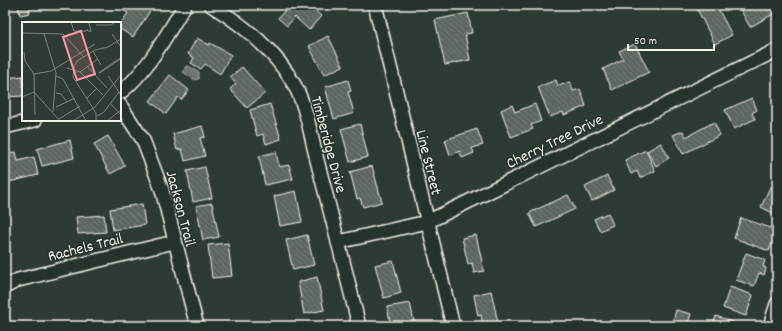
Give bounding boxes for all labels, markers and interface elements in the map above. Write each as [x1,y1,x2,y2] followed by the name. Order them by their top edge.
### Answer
[22,22,121,121] inset map
[628,26,714,52] scale bar
[634,33,657,50] text: 50 m
[304,94,352,196] street label: Timberidge Drive
[503,109,607,176] street label: Cherry Tree Drive
[408,128,447,198] street label: Line Street
[158,168,201,249] street label: Jackson Trail
[46,228,126,269] street label: Rachels Trail

